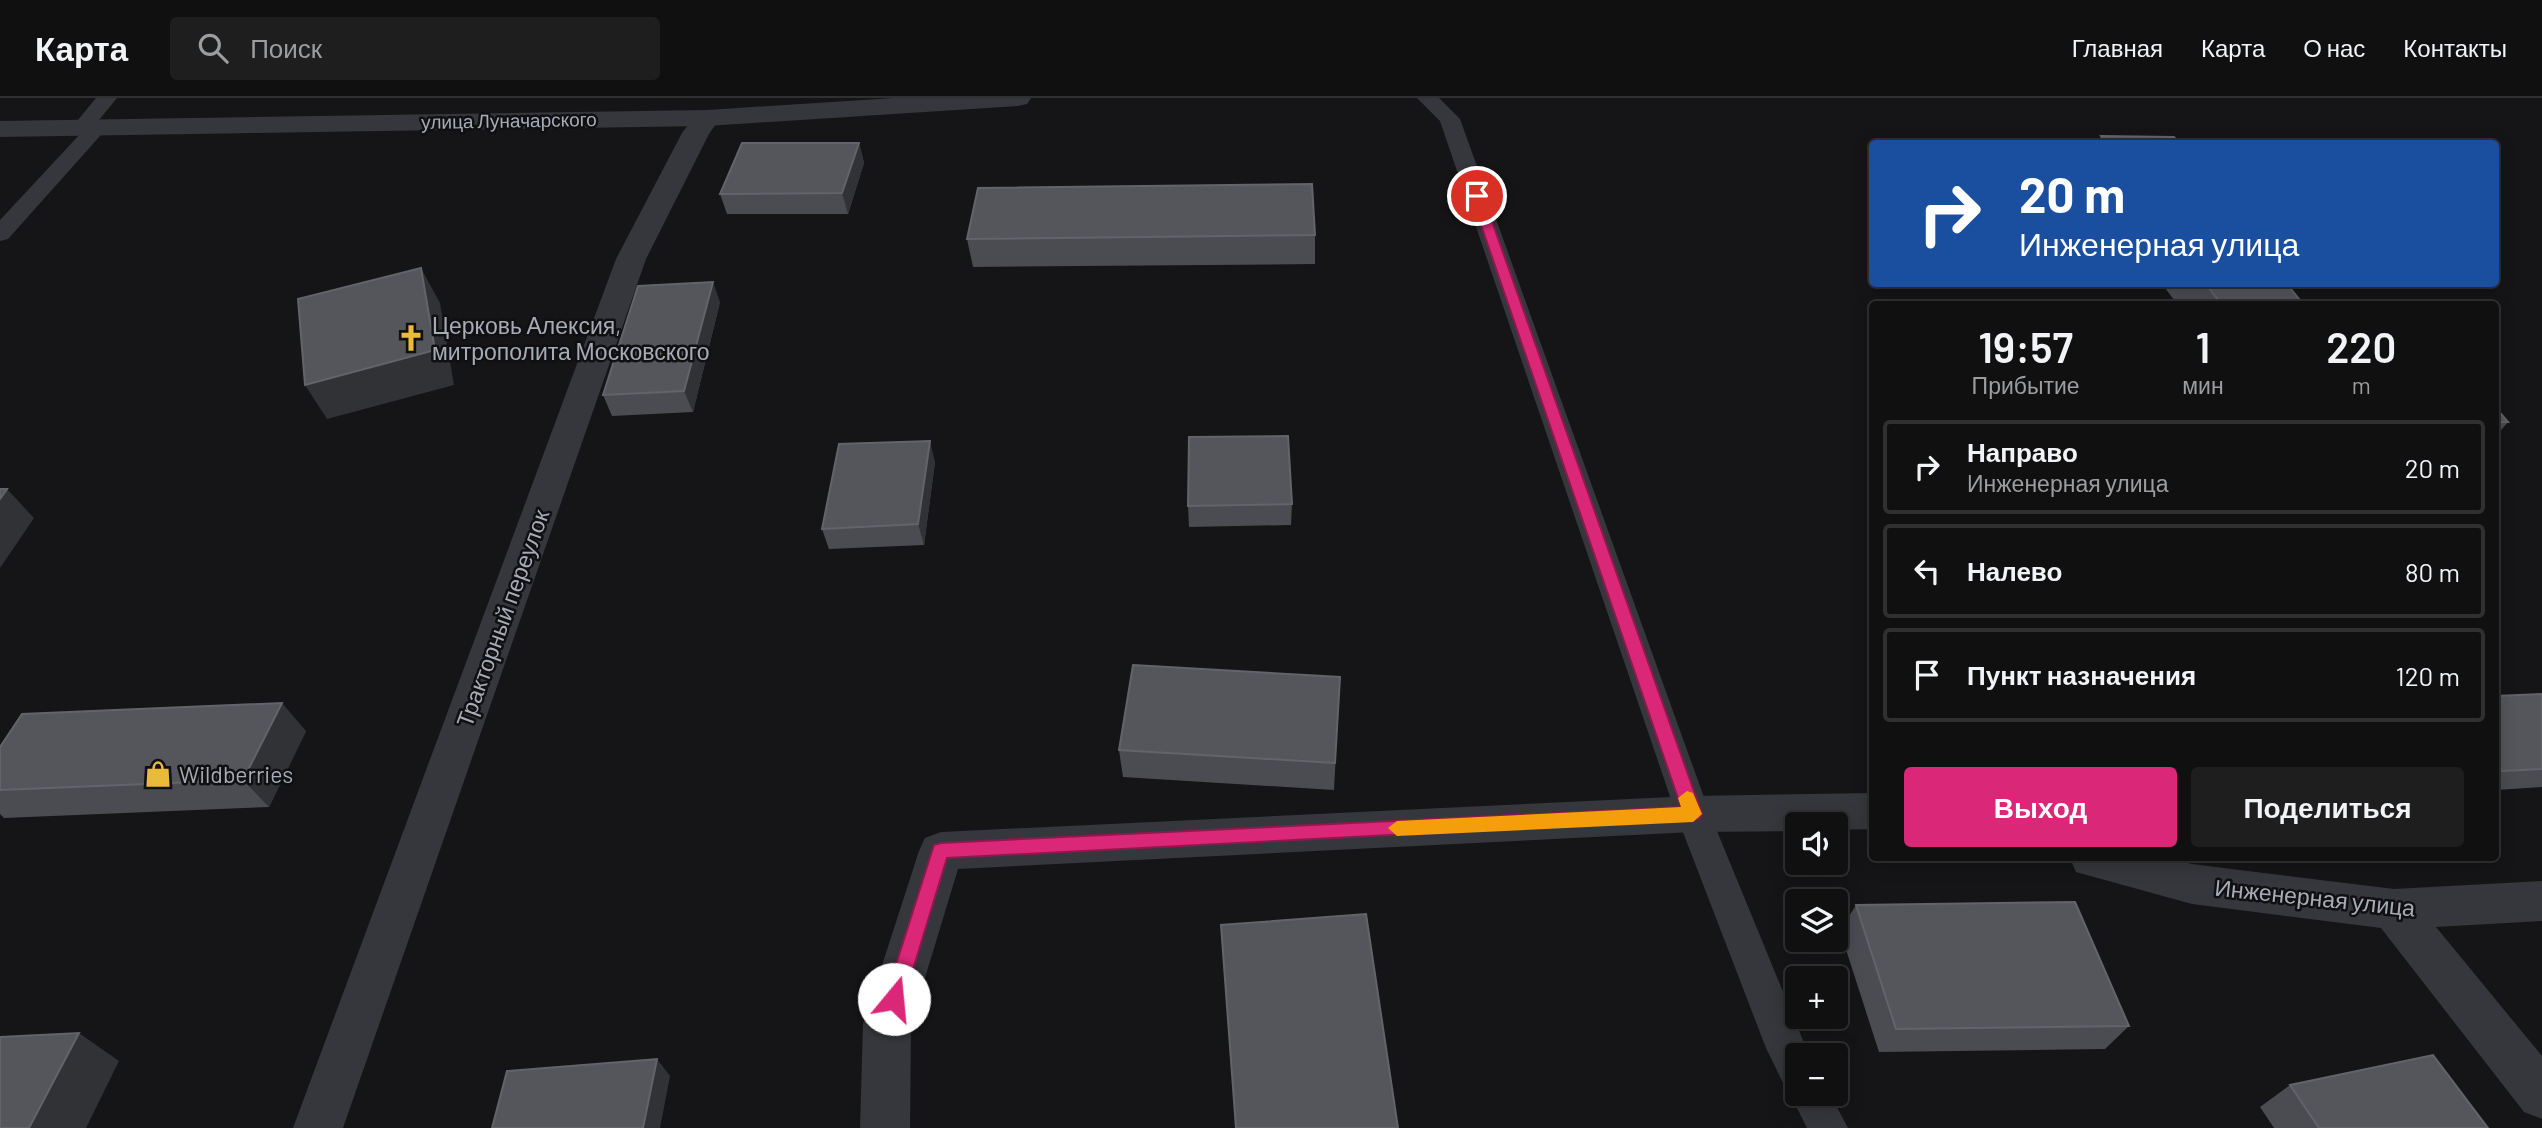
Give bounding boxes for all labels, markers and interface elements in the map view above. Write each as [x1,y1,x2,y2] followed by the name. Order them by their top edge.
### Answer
[170,17,660,80] search box
[35,28,128,68] text: Карта
[194,29,232,67] icon: search
[250,32,322,63] text: Поиск
[2072,33,2163,62] text: Главная
[2201,33,2265,62] text: Карта
[2303,33,2365,62] text: О нас
[2403,33,2507,62] text: Контакты
[421,107,597,133] street label: улица Луначарского
[2019,164,2125,223] text: 20 m
[1447,166,1507,226] pin
[1904,168,1995,259] icon: right
[1458,177,1496,215] icon: arrive
[2019,224,2299,262] text: Инженерная улица
[432,311,710,365] place label: Церковь Алексия, митрополита Московского
[1978,321,2073,371] text: 19:57
[2196,321,2210,371] text: 1
[2326,321,2396,371] text: 220
[396,323,426,353] church icon: Церковь Алексия, митрополита Московского
[1972,371,2080,399] text: Прибытие
[2182,371,2224,399] text: мин
[2352,371,2371,399] text: m
[1967,436,2078,467] text: Направо
[1908,448,1946,486] icon: right
[2405,452,2460,483] text: 20 m
[1967,469,2168,497] text: Инженерная улица
[450,505,555,731] street label: Тракторный переулок
[1908,552,1946,590] icon: left
[1967,555,2062,586] text: Налево
[2405,556,2460,587] text: 80 m
[1908,656,1946,694] icon: arrive
[1967,659,2196,690] text: Пункт назначения
[2396,660,2460,691] text: 120 m
[143,759,173,789] shop icon: Wildberries
[179,760,293,788] place label: Wildberries
[1904,767,2177,847] button: Выход
[2191,767,2464,847] button: Поделиться
[1785,812,1848,1106] map controls
[1785,812,1848,875] button: sound
[2213,873,2417,921] street label: Инженерная улица
[1785,889,1848,952] button: layers
[857,962,931,1036] position arrow
[1785,966,1848,1029] button: +
[1785,1043,1848,1106] button: −

